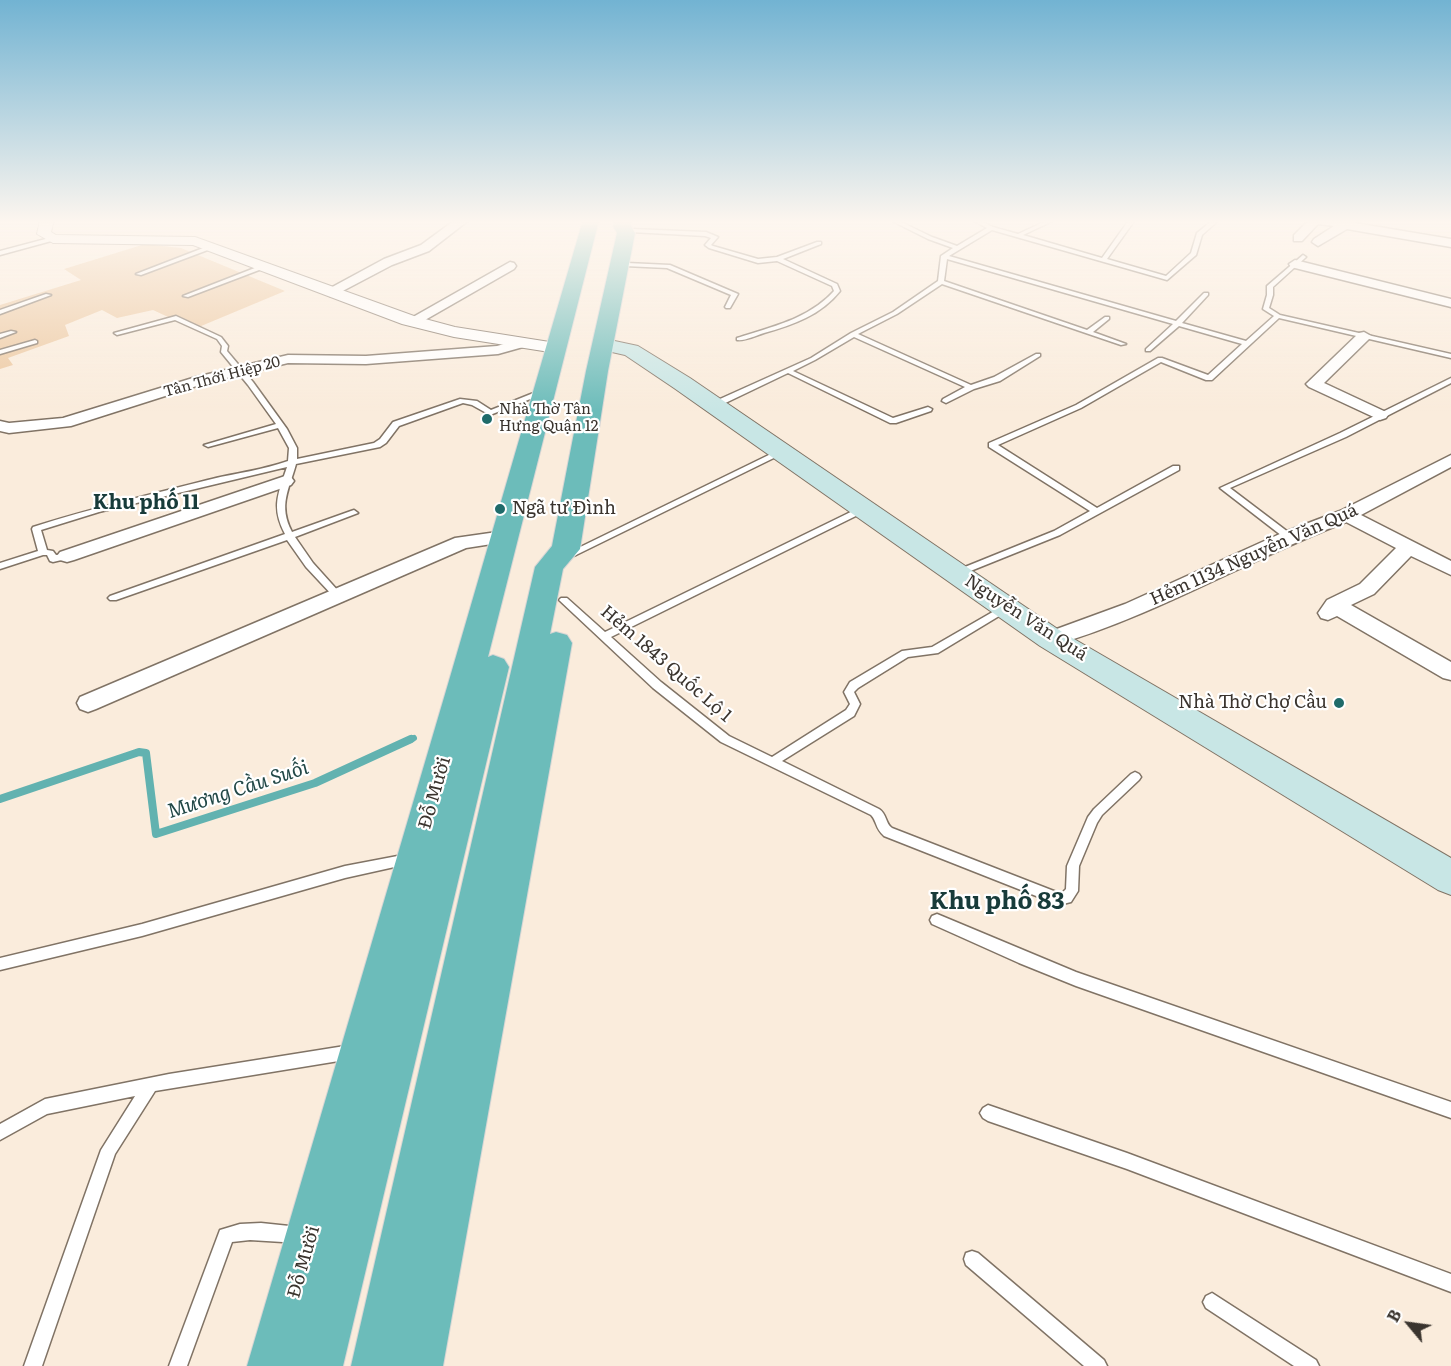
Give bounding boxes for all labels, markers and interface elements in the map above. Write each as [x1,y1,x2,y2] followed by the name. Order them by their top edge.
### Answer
[162,353,282,401] street label: Tân Thới Hiệp 20
[499,401,598,436] place label: Nhà Thờ Tân Hưng Quận 12
[480,412,494,426] marker: Nhà Thờ Tân Hưng Quận 12
[93,491,199,515] district label: Khu phố 11
[512,498,616,520] place label: Ngã tư Đình
[1147,499,1361,611] street label: Hẻm 1134 Nguyễn Văn Quá
[493,502,507,516] marker: Ngã tư Đình
[961,570,1091,666] street label: Nguyễn Văn Quá
[596,601,736,727] street label: Hẻm 1843 Quốc Lộ 1
[1178,692,1327,714] place label: Nhà Thờ Chợ Cầu
[1332,696,1346,710] marker: Nhà Thờ Chợ Cầu
[414,754,456,832] street label: Đỗ Mười
[164,756,312,824] water label: Mương Cầu Suối
[929,888,1065,916] district label: Khu phố 83
[283,1223,325,1301] street label: Đỗ Mười
[1379,1294,1439,1354] north arrow
[1380,1305,1406,1326] text: B

